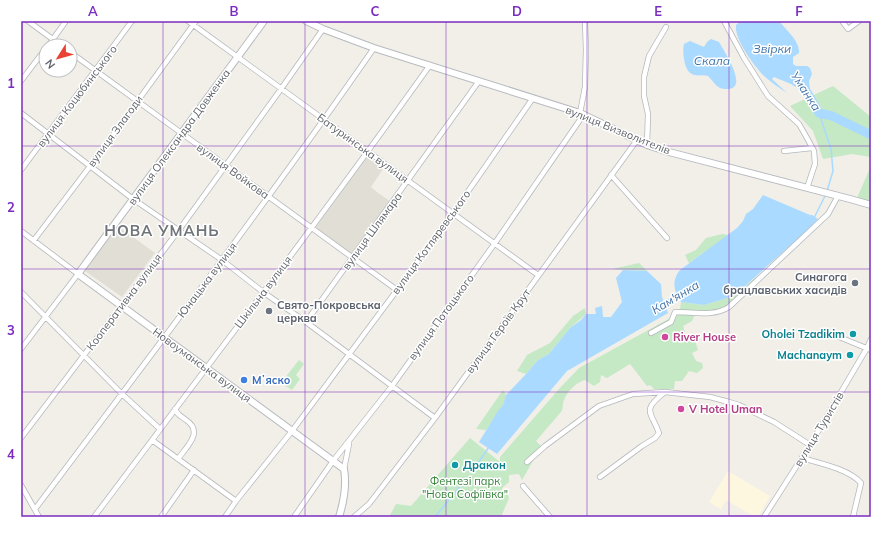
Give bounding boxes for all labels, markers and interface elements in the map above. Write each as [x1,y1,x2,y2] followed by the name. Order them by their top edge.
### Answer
[88,3,98,19] text: A
[230,3,239,19] text: B
[371,3,380,19] text: C
[512,3,522,19] text: D
[654,3,662,19] text: E
[795,3,803,19] text: F
[38,38,78,78] north arrow
[753,41,791,56] water label: Звірки
[34,42,120,150] street label: вулиця Коцюбинського
[694,53,730,68] water label: Скала
[42,56,58,72] text: N
[125,66,233,208] street label: вулиця Олександра Довженка
[788,69,824,113] water label: Уманка
[7,75,15,91] text: 1
[84,92,146,170] street label: вулиця Злагоди
[564,103,672,157] street label: вулиця Визволителів
[315,110,411,186] street label: Батуринська вулиця
[194,140,272,202] street label: вулиця Войкова
[388,187,474,297] street label: вулиця Котляревського
[339,190,405,272] street label: вулиця Шлямара
[7,199,15,215] text: 2
[104,221,220,240] district label: НОВА УМАНЬ
[174,240,240,320] street label: Юнацька вулиця
[83,251,165,353] street label: Кооперативна вулиця
[231,253,295,331] street label: Шкільна вулиця
[723,270,847,297] place label: Синагога брацлавських хасидів
[405,271,477,363] street label: вулиця Потоцького
[649,277,701,317] water label: Кам'янка
[850,278,860,288] marker: Синагога брацлавських хасидів
[463,286,533,376] street label: вулиця Героїв Крут
[277,298,381,325] place label: Свято-Покровська церква
[264,306,274,316] marker: Свято-Покровська церква
[7,322,15,338] text: 3
[150,325,254,405] street label: Новоуманська вулиця
[761,327,845,341] place label: Oholei Tzadikim
[848,329,858,339] marker: Oholei Tzadikim
[673,330,736,344] place label: River House
[660,332,670,342] marker: River House
[777,348,842,362] place label: Machanaym
[845,350,855,360] marker: Machanaym
[252,373,291,387] place label: Мʼяско
[239,375,249,385] marker: Мʼяско
[791,389,847,469] street label: вулиця Туристів
[688,402,762,416] place label: V Hotel Uman
[676,404,686,414] marker: V Hotel Uman
[7,446,15,462] text: 4
[463,458,506,472] place label: Дракон
[450,460,460,470] marker: Дракон
[422,474,508,501] park label: Фентезі парк "Нова Софіївка"

